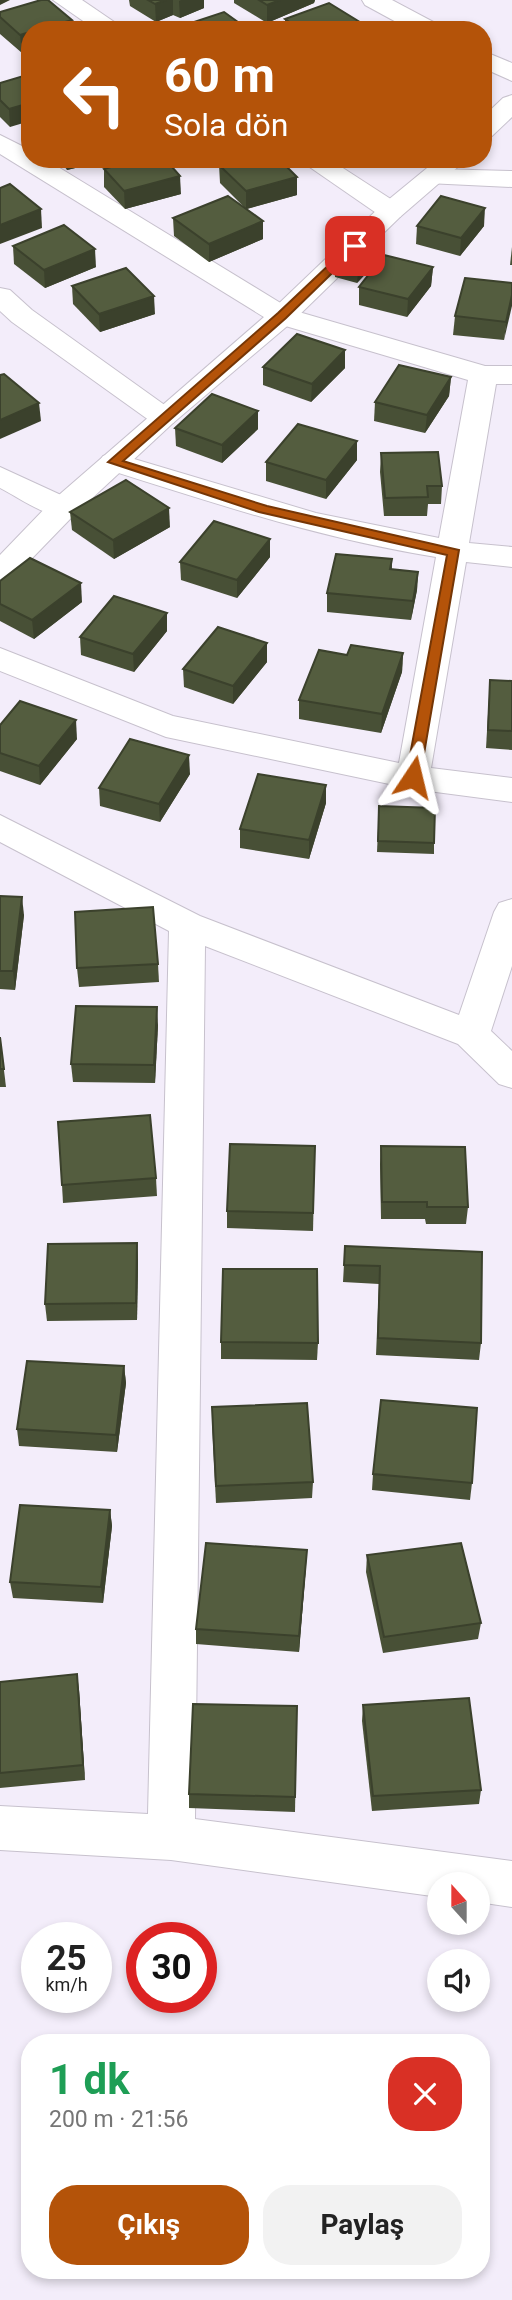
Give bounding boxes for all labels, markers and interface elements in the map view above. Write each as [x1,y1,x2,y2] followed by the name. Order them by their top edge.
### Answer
[164,47,275,104] text: 60 m
[49,49,140,140] icon: left
[164,106,288,144] text: Sola dön
[325,216,385,276] pin
[336,227,374,265] icon: arrive
[376,740,450,814] position arrow
[427,1872,490,1936] north arrow
[427,1872,490,2012] map controls
[126,1922,217,2013] speed limit sign: 30
[46,1938,87,1979] text: 25
[427,1949,490,2012] button: sound
[45,1974,88,1995] text: km/h
[49,2055,130,2104] text: 1 dk
[388,2057,462,2131] button: close
[49,2106,188,2133] text: 200 m · 21:56
[49,2185,249,2265] button: Çıkış
[263,2185,462,2265] button: Paylaş

